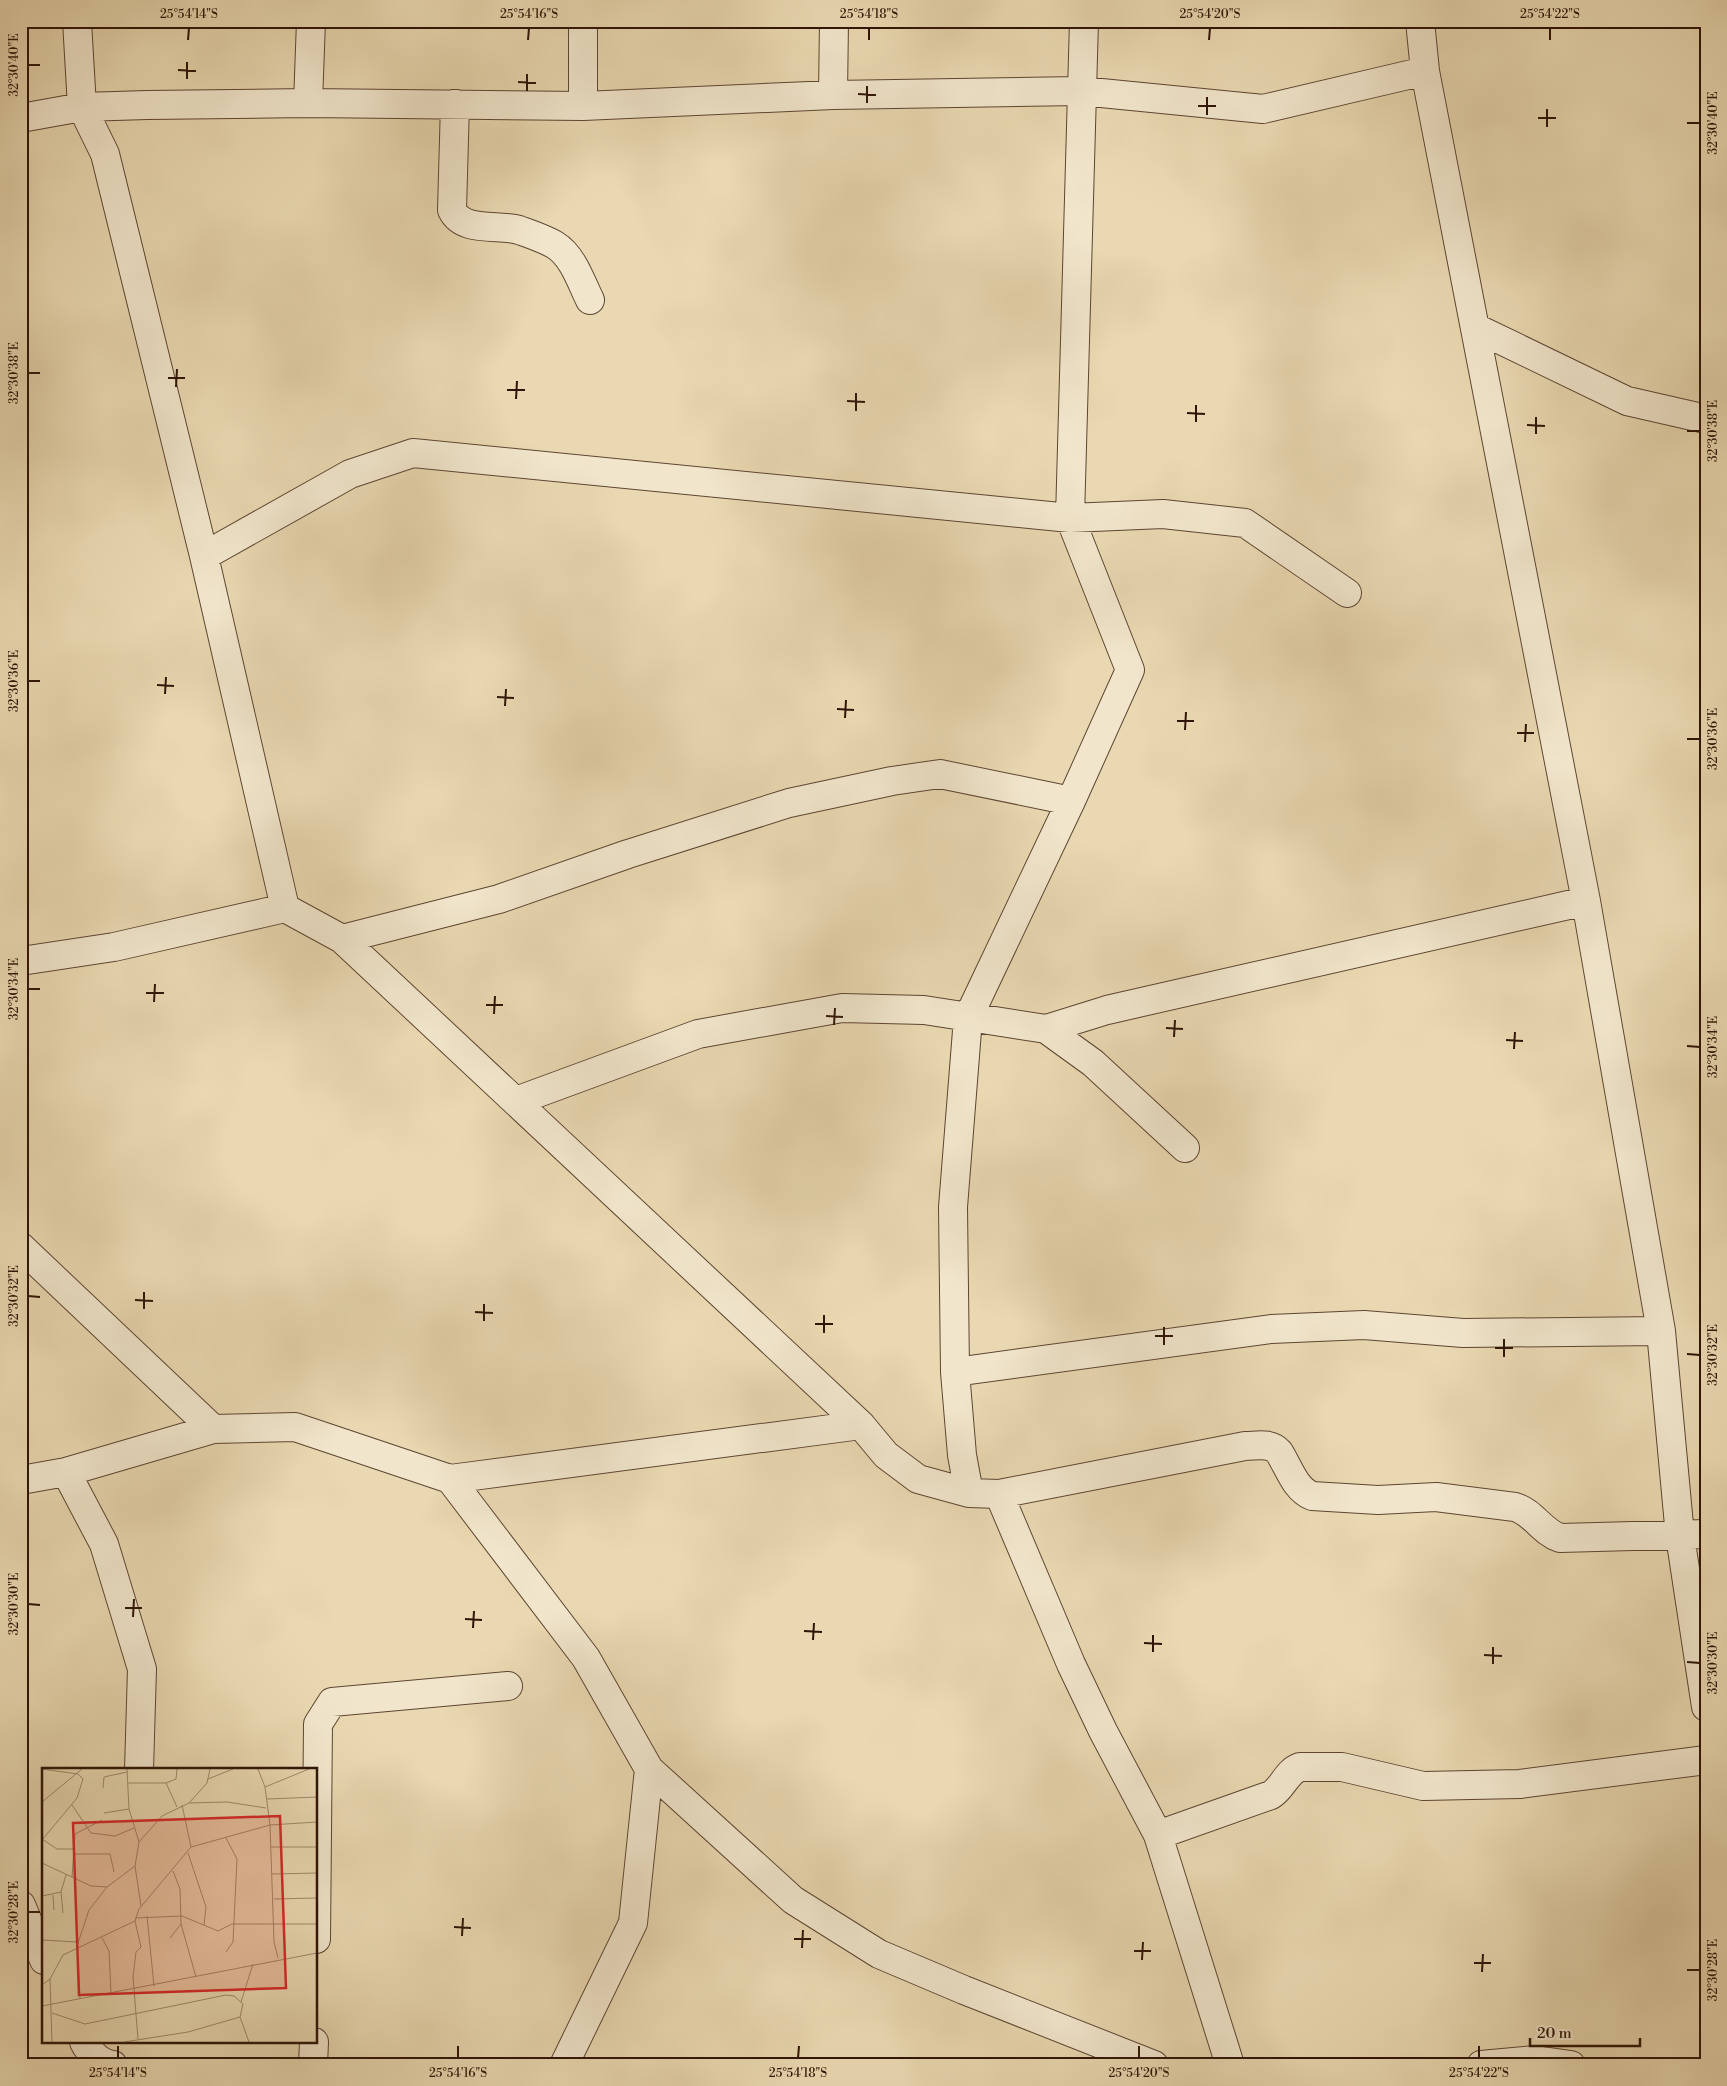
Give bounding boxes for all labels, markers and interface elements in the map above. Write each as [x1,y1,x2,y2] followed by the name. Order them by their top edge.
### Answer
[160,7,218,22] text: 25°54'14"S
[500,7,558,22] text: 25°54'16"S
[840,7,898,22] text: 25°54'18"S
[1180,7,1241,22] text: 25°54'20"S
[1520,7,1580,22] text: 25°54'22"S
[7,33,22,97] text: 32°30'40"E
[1706,91,1721,155] text: 32°30'40"E
[7,342,22,404] text: 32°30'38"E
[1706,400,1721,462] text: 32°30'38"E
[7,650,22,712] text: 32°30'36"E
[1706,708,1721,770] text: 32°30'36"E
[7,958,22,1020] text: 32°30'34"E
[1706,1016,1721,1078] text: 32°30'34"E
[7,1265,22,1327] text: 32°30'32"E
[1706,1324,1721,1386] text: 32°30'32"E
[7,1573,22,1635] text: 32°30'30"E
[1706,1632,1721,1694] text: 32°30'30"E
[42,1768,318,2044] inset map
[7,1881,22,1943] text: 32°30'28"E
[1706,1939,1721,2001] text: 32°30'28"E
[1530,2016,1640,2048] scale bar
[1537,2024,1572,2043] text: 20 m
[89,2066,147,2081] text: 25°54'14"S
[429,2066,487,2081] text: 25°54'16"S
[769,2066,827,2081] text: 25°54'18"S
[1109,2066,1170,2081] text: 25°54'20"S
[1449,2066,1509,2081] text: 25°54'22"S

